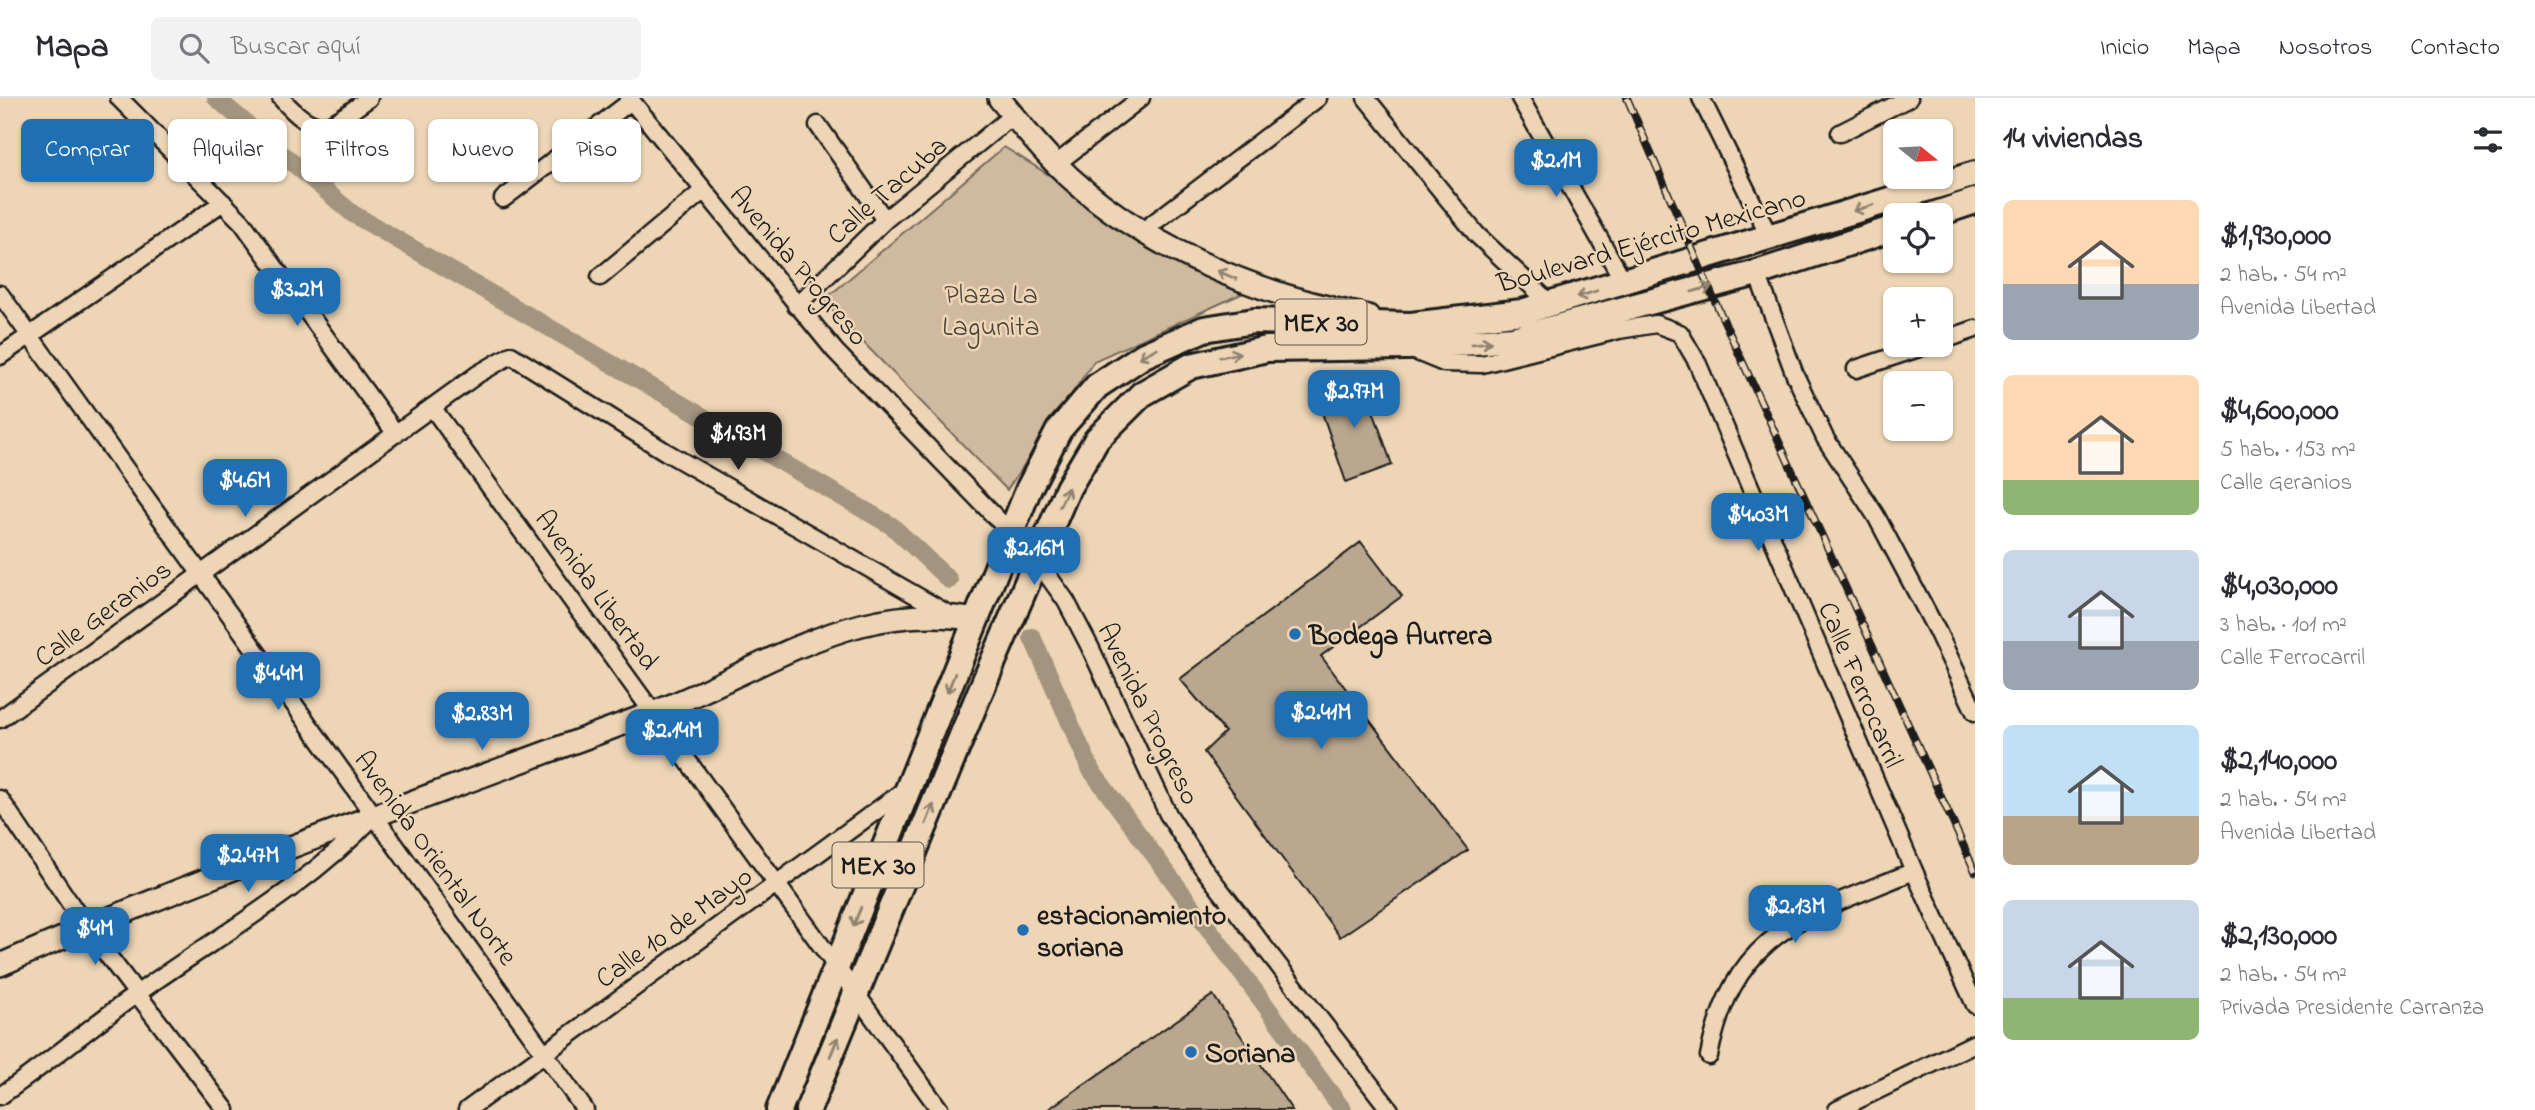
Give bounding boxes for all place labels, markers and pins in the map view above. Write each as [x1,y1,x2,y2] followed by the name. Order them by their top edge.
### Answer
[1507,140,1605,199] pin: $2.1M
[248,268,346,328] pin: $3.2M
[1297,370,1411,430] pin: $2.97M
[681,412,795,472] pin: $1.93M
[196,460,294,519] pin: $4.6M
[1701,494,1815,553] pin: $4.03M
[977,528,1091,587] pin: $2.16M
[1307,617,1492,659] place label: Bodega Aurrera
[1287,626,1303,642] marker: Bodega Aurrera
[229,652,327,712] pin: $4.4M
[425,692,539,752] pin: $2.83M
[1264,692,1378,751] pin: $2.41M
[615,710,729,769] pin: $2.14M
[191,834,305,894] pin: $2.47M
[1738,886,1852,945] pin: $2.13M
[1037,897,1226,970] place label: estacionamiento soriana
[61,908,129,967] pin: $4M
[1015,922,1031,938] marker: estacionamiento soriana
[1205,1035,1295,1076] place label: Soriana
[1183,1044,1199,1060] marker: Soriana

